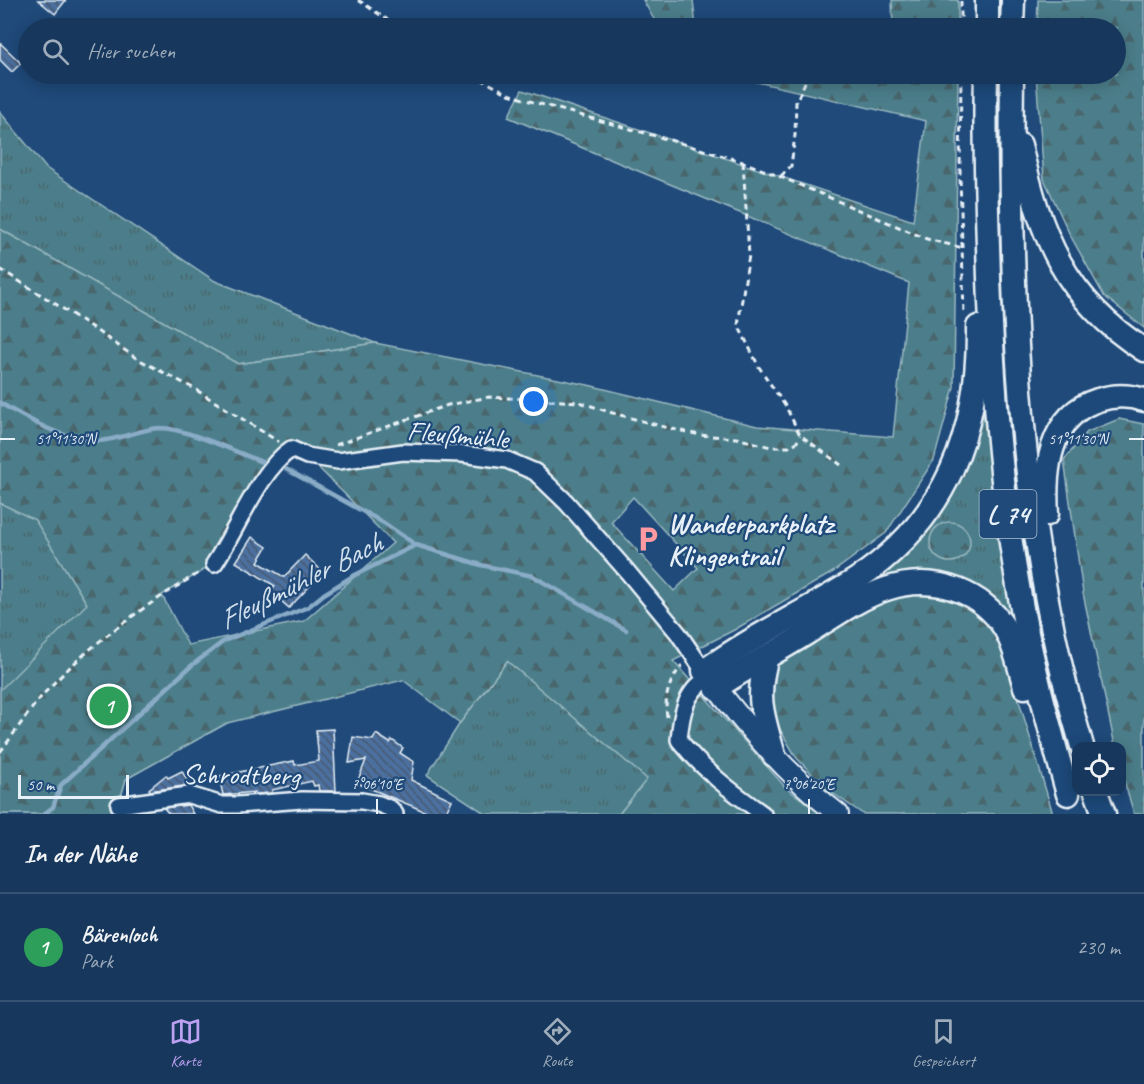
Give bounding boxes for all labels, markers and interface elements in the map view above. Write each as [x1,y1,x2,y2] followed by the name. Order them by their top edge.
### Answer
[18,18,1126,84] search box
[39,35,72,68] icon: search
[87,37,175,65] text: Hier suchen
[519,387,548,416] your location
[406,413,512,457] street label: Fleußmühle
[36,430,99,449] text: 51°11'30"N
[1048,430,1111,449] text: 51°11'30"N
[980,490,1036,538] road number: L 74
[668,506,836,573] place label: Wanderparkplatz Klingentrail
[212,522,390,638] water label: Fleußmühler Bach
[633,524,663,554] parking icon: Wanderparkplatz Klingentrail
[90,684,128,728] pin: 1
[1072,742,1126,796] map controls
[1072,742,1126,796] button: locate
[182,756,302,793] street label: Schrodtberg
[18,772,129,800] scale bar
[27,775,54,795] text: 50 m
[351,775,405,794] text: 7°06'10"E
[783,775,837,794] text: 7°06'20"E
[24,837,136,870] text: In der Nähe
[81,921,158,949] text: Bärenloch
[39,935,48,960] text: 1
[1077,935,1120,960] text: 230 m
[81,949,113,974] text: Park
[169,1015,202,1071] tab: Karte
[541,1015,574,1071] tab: Route
[912,1015,975,1071] tab: Gespeichert

